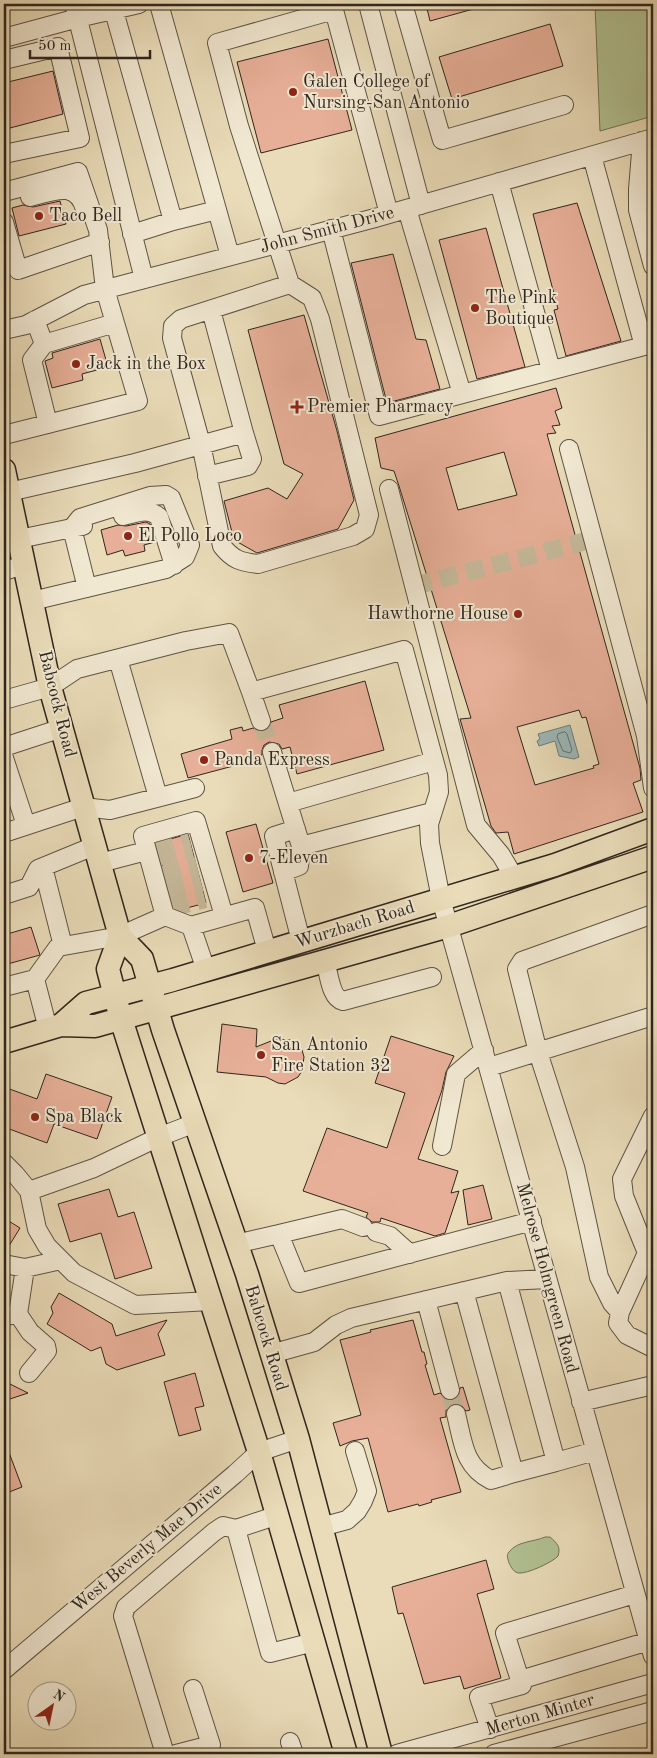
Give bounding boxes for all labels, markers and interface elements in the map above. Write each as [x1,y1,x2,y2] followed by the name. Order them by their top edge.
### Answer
[30,28,150,60] scale bar
[38,39,72,54] text: 50 m
[303,73,470,112] place label: Galen College of Nursing-San Antonio
[287,86,299,98] marker: Galen College of Nursing-San Antonio
[258,203,396,257] street label: John Smith Drive
[49,207,122,225] place label: Taco Bell
[33,210,45,222] marker: Taco Bell
[485,289,557,328] place label: The Pink Boutique
[469,302,481,314] marker: The Pink Boutique
[86,355,206,373] place label: Jack in the Box
[70,358,82,370] marker: Jack in the Box
[307,398,454,416] place label: Premier Pharmacy
[291,401,303,413] marker: Premier Pharmacy
[138,527,242,545] place label: El Pollo Loco
[122,530,134,542] marker: El Pollo Loco
[367,605,508,623] place label: Hawthorne House
[512,608,524,620] marker: Hawthorne House
[35,649,79,759] street label: Babcock Road
[214,751,330,769] place label: Panda Express
[198,754,210,766] marker: Panda Express
[259,849,329,867] place label: 7-Eleven
[243,852,255,864] marker: 7-Eleven
[293,898,417,952] street label: Wurzbach Road
[271,1036,391,1075] place label: San Antonio Fire Station 32
[255,1049,267,1061] marker: San Antonio Fire Station 32
[45,1108,123,1126] place label: Spa Black
[29,1111,41,1123] marker: Spa Black
[513,1181,581,1375] street label: Melrose Holmgreen Road
[241,1283,291,1393] street label: Babcock Road
[68,1480,226,1616] street label: West Beverly Mae Drive
[28,1680,78,1730] north arrow
[50,1687,67,1705] text: N
[484,1691,597,1739] street label: Merton Minter

